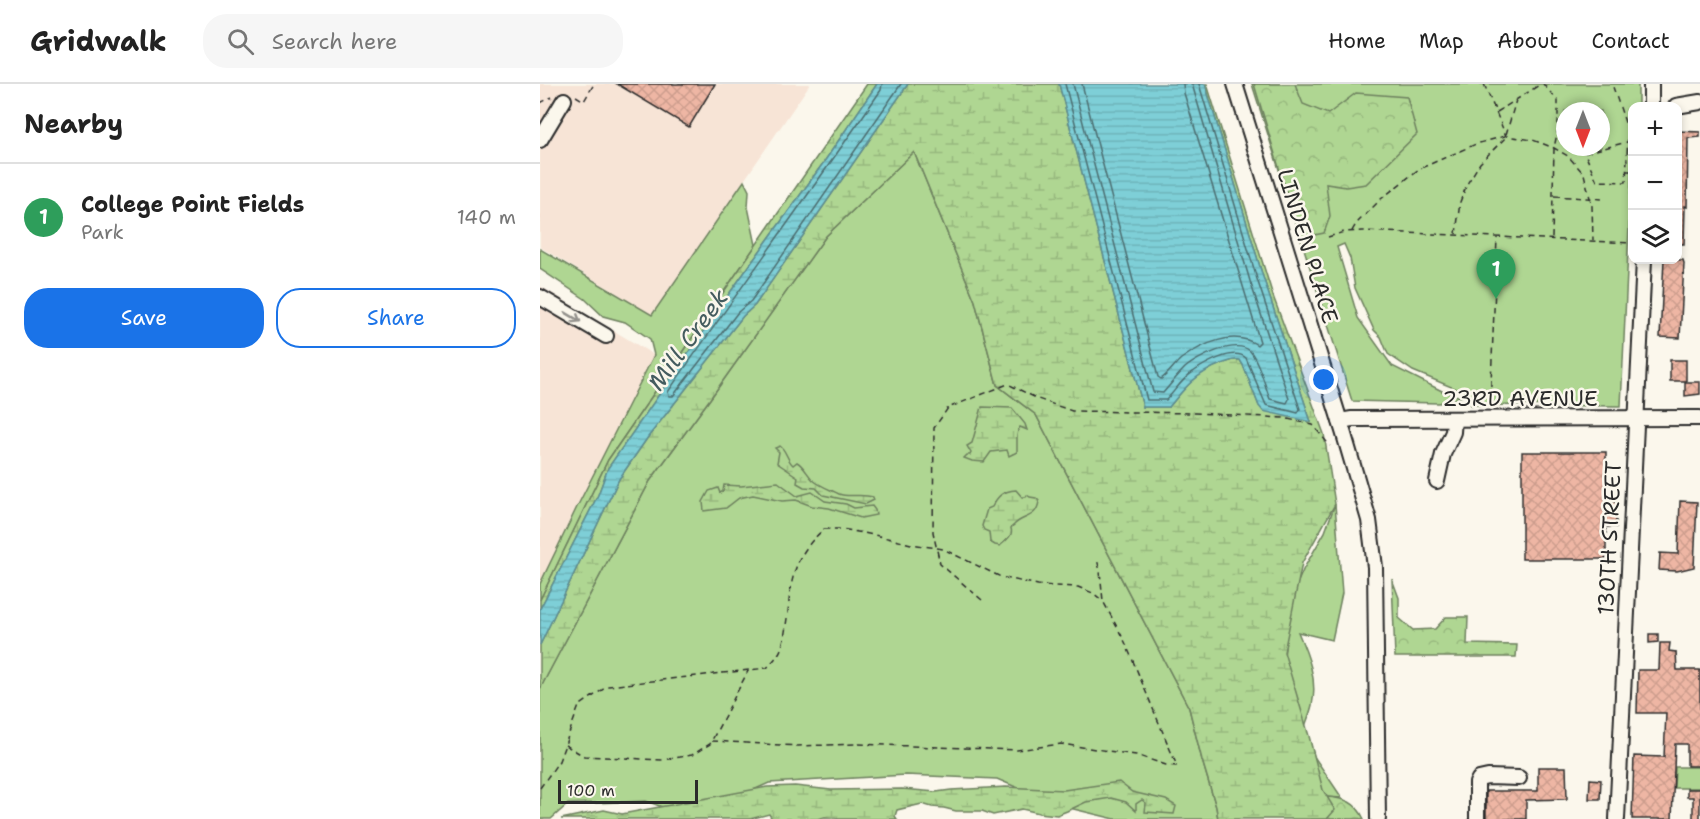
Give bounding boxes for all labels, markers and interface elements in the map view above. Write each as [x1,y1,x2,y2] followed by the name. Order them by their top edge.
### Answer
[203,14,623,68] search box
[30,22,167,60] text: Gridwalk
[224,25,257,58] icon: search
[272,27,398,56] text: Search here
[1328,27,1386,55] text: Home
[1419,27,1464,55] text: Map
[1497,27,1558,55] text: About
[1591,27,1670,55] text: Contact
[1556,102,1610,156] north arrow
[1628,102,1682,264] map controls
[1628,102,1682,156] button: +
[24,106,123,141] text: Nearby
[1628,156,1682,210] button: −
[1270,165,1345,327] street label: LINDEN PLACE
[81,190,304,219] text: College Point Fields
[39,204,48,230] text: 1
[457,204,516,230] text: 140 m
[1628,210,1682,264] button: layers
[81,219,124,245] text: Park
[1476,250,1516,299] pin: 1
[640,282,736,397] water label: Mill Creek
[24,288,264,348] button: Save
[276,288,516,348] button: Share
[564,311,581,323] one-way arrow
[1309,365,1338,394] your location
[1442,384,1598,413] street label: 23RD AVENUE
[1591,460,1628,616] street label: 130TH STREET
[558,777,698,804] scale bar
[567,780,615,801] text: 100 m

